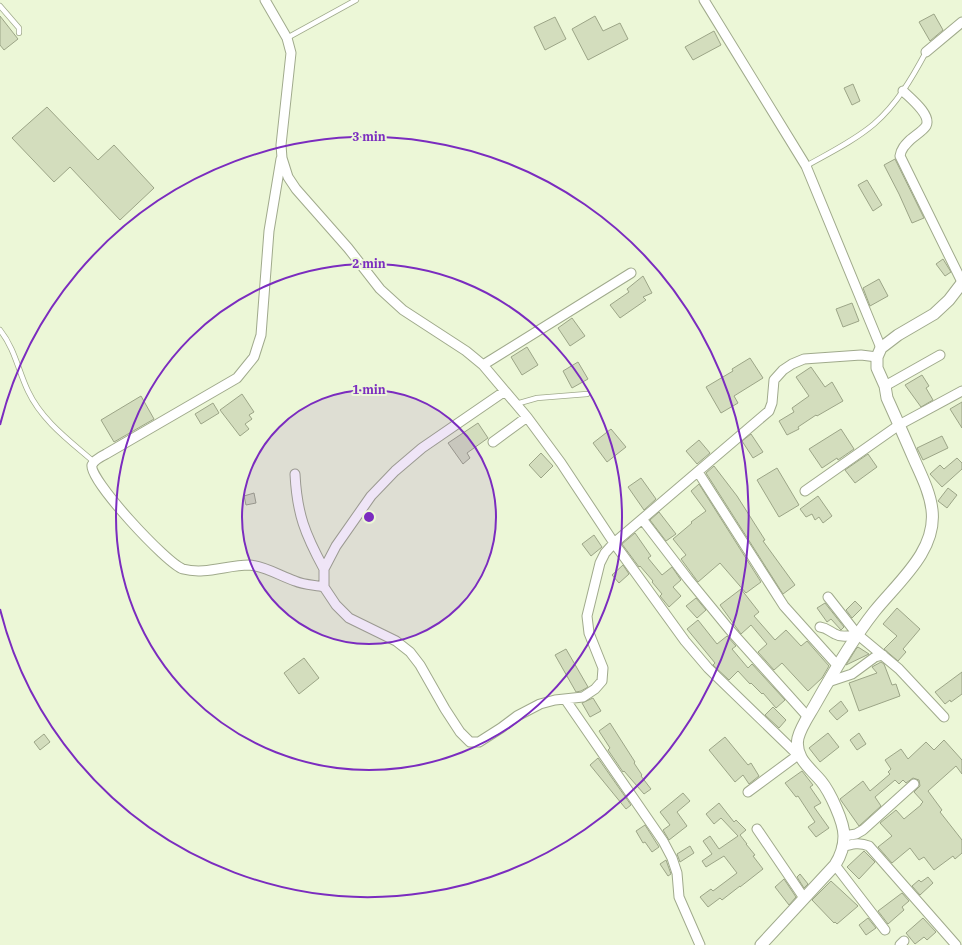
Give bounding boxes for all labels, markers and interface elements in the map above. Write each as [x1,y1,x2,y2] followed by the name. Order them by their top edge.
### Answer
[352,129,386,144] text: 3 min
[352,256,386,271] text: 2 min
[352,382,386,397] text: 1 min
[362,510,376,524] centre of rings

